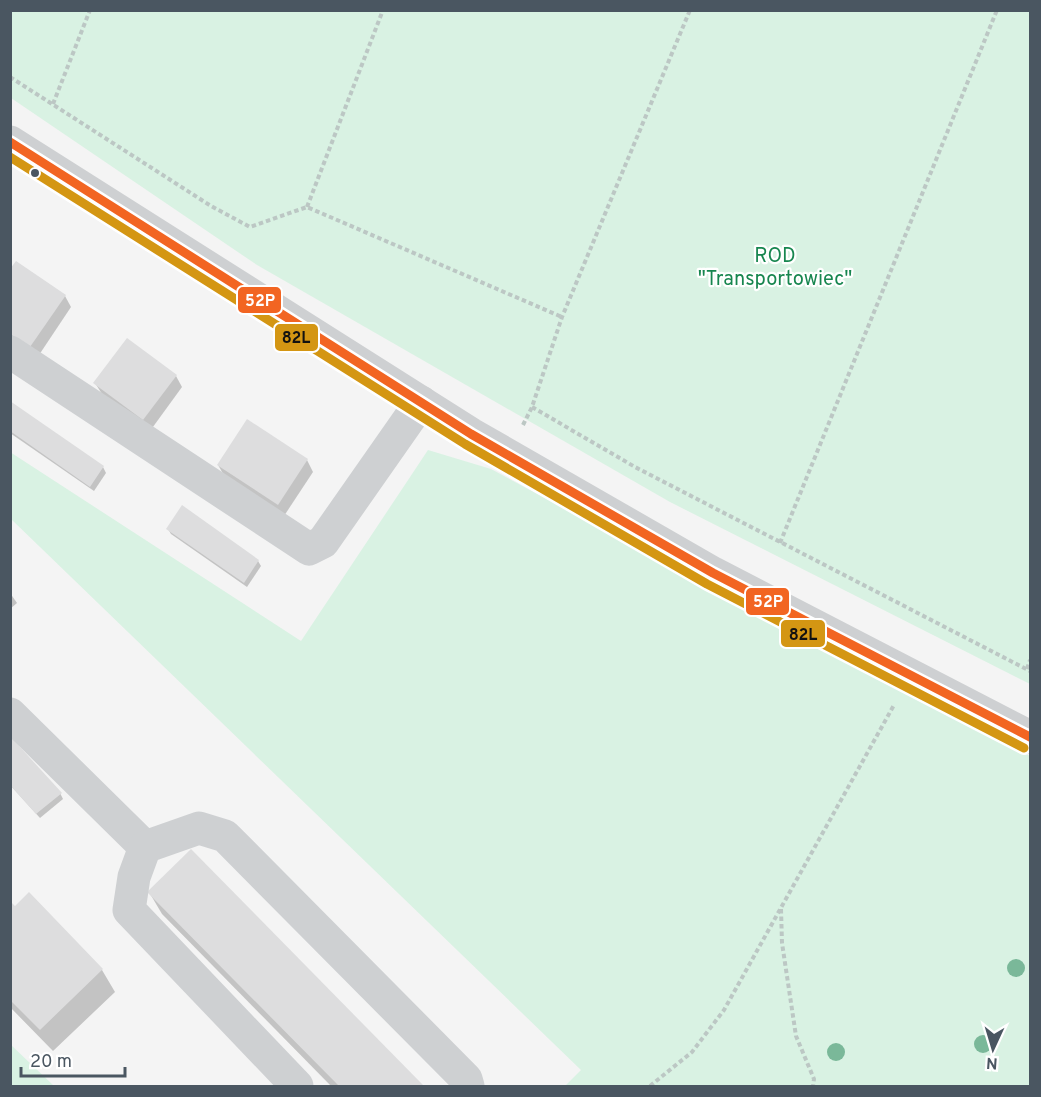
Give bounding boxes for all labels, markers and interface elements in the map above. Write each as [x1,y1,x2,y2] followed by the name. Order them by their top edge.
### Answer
[29,167,41,179] unlabelled marker
[698,244,852,293] park label: ROD "Transportowiec"
[237,286,282,314] line badge: 52P
[245,292,275,312] text: 52P
[274,323,319,352] line badge: 82L
[282,329,310,349] text: 82L
[745,587,790,616] line badge: 52P
[753,593,783,613] text: 52P
[780,619,826,648] line badge: 82L
[789,626,817,646] text: 82L
[963,1019,1023,1079] north arrow
[21,1040,124,1078] scale bar
[30,1051,72,1074] text: 20 m
[986,1052,999,1072] text: N

